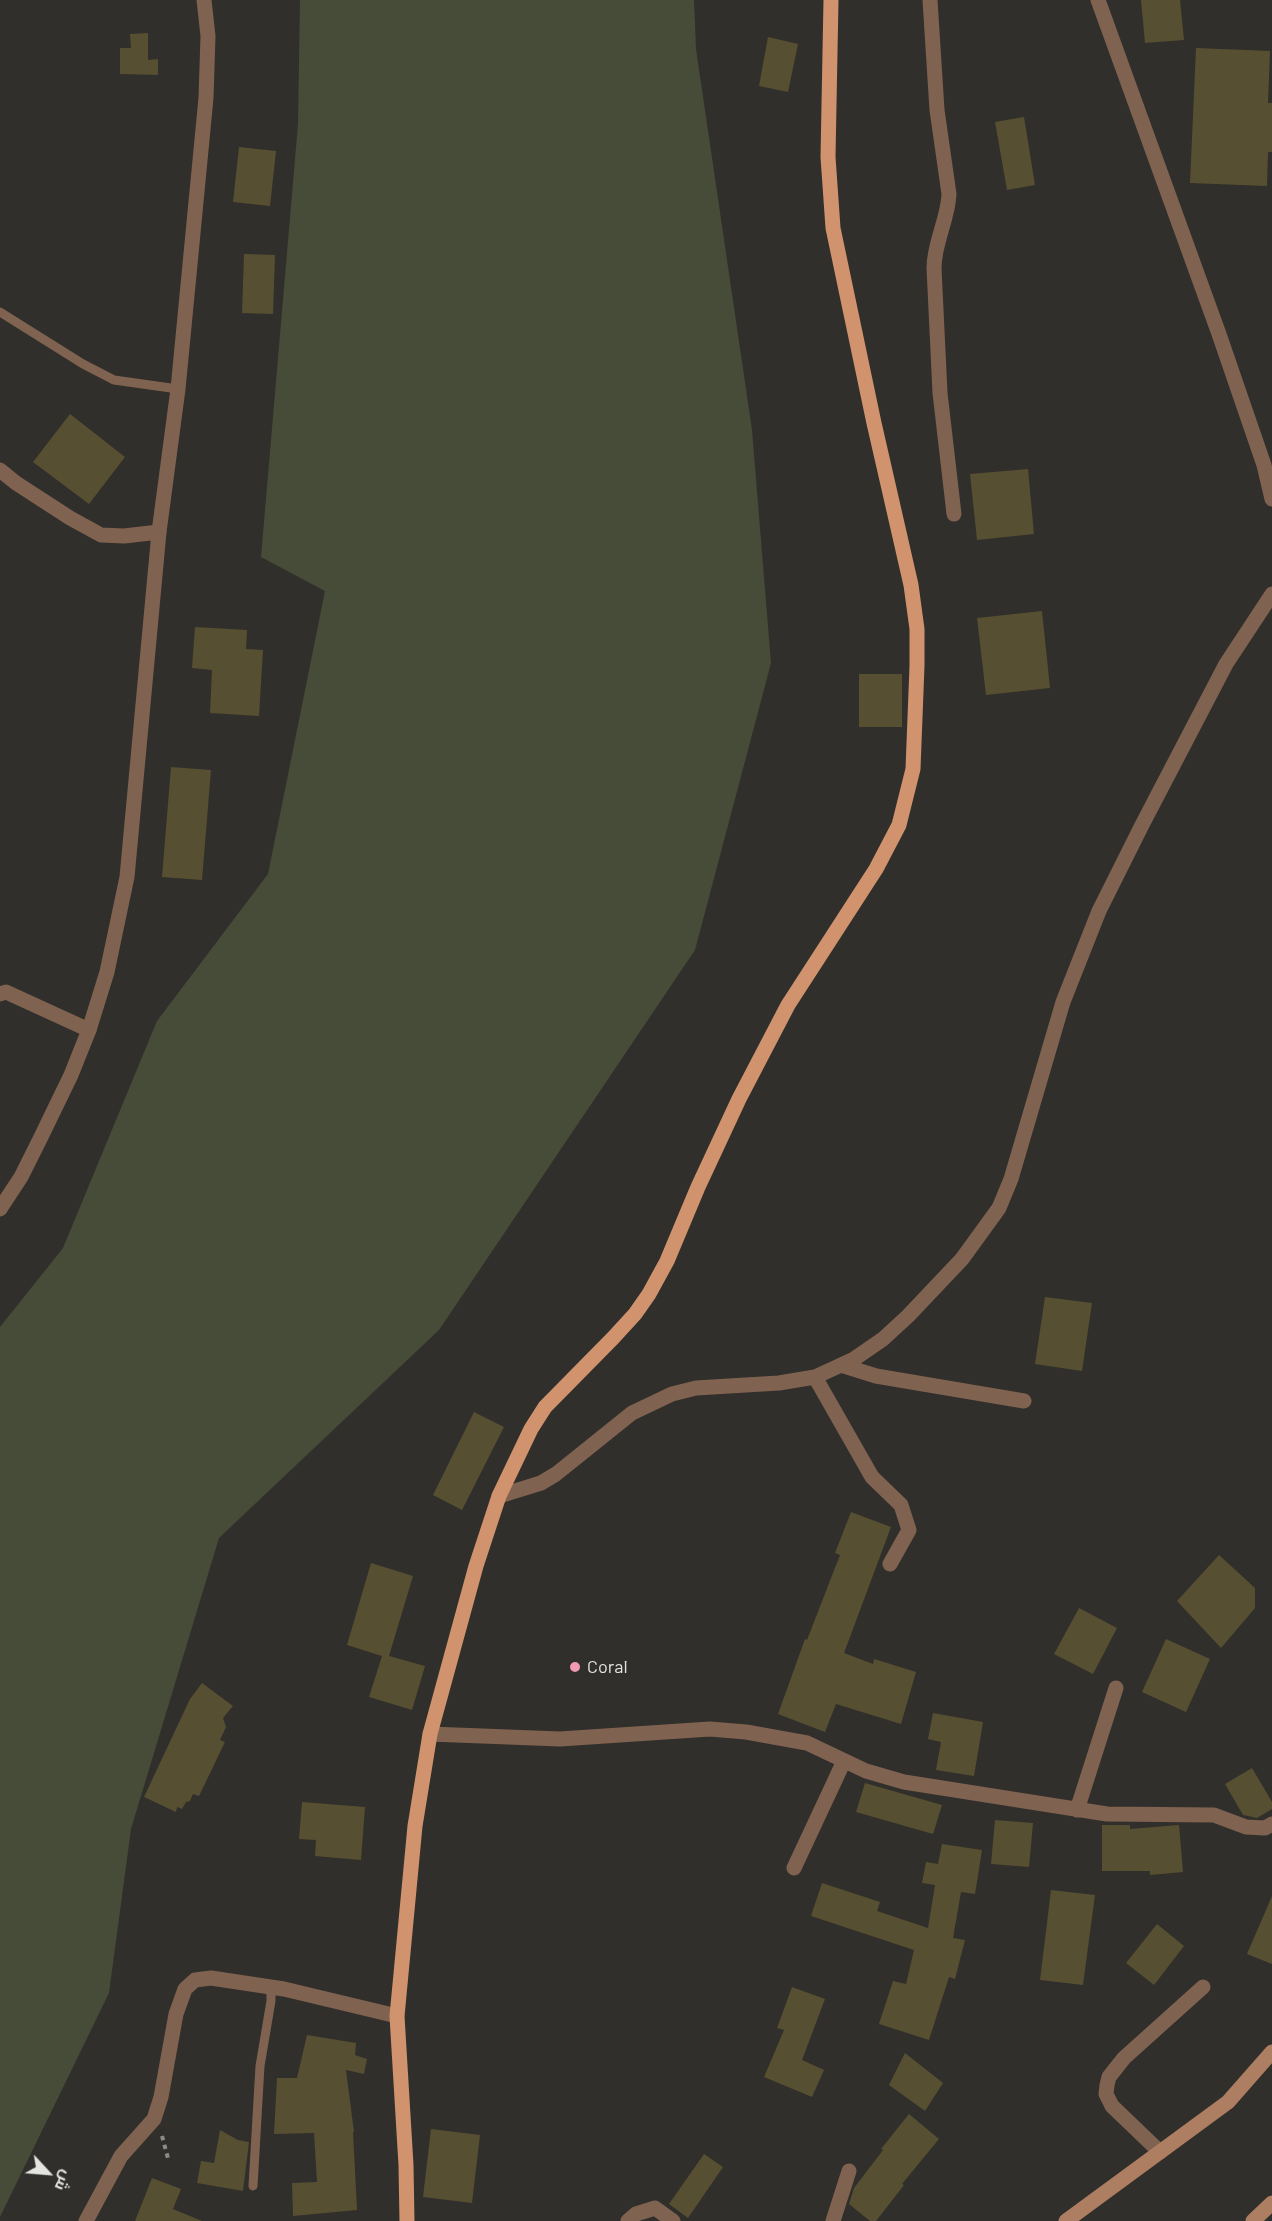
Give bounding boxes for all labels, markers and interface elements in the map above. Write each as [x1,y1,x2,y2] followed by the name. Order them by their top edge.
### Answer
[587,1656,628,1678] place label: Coral
[568,1660,582,1674] marker: Coral
[18,2143,78,2203] north arrow
[52,2168,78,2195] text: ش

